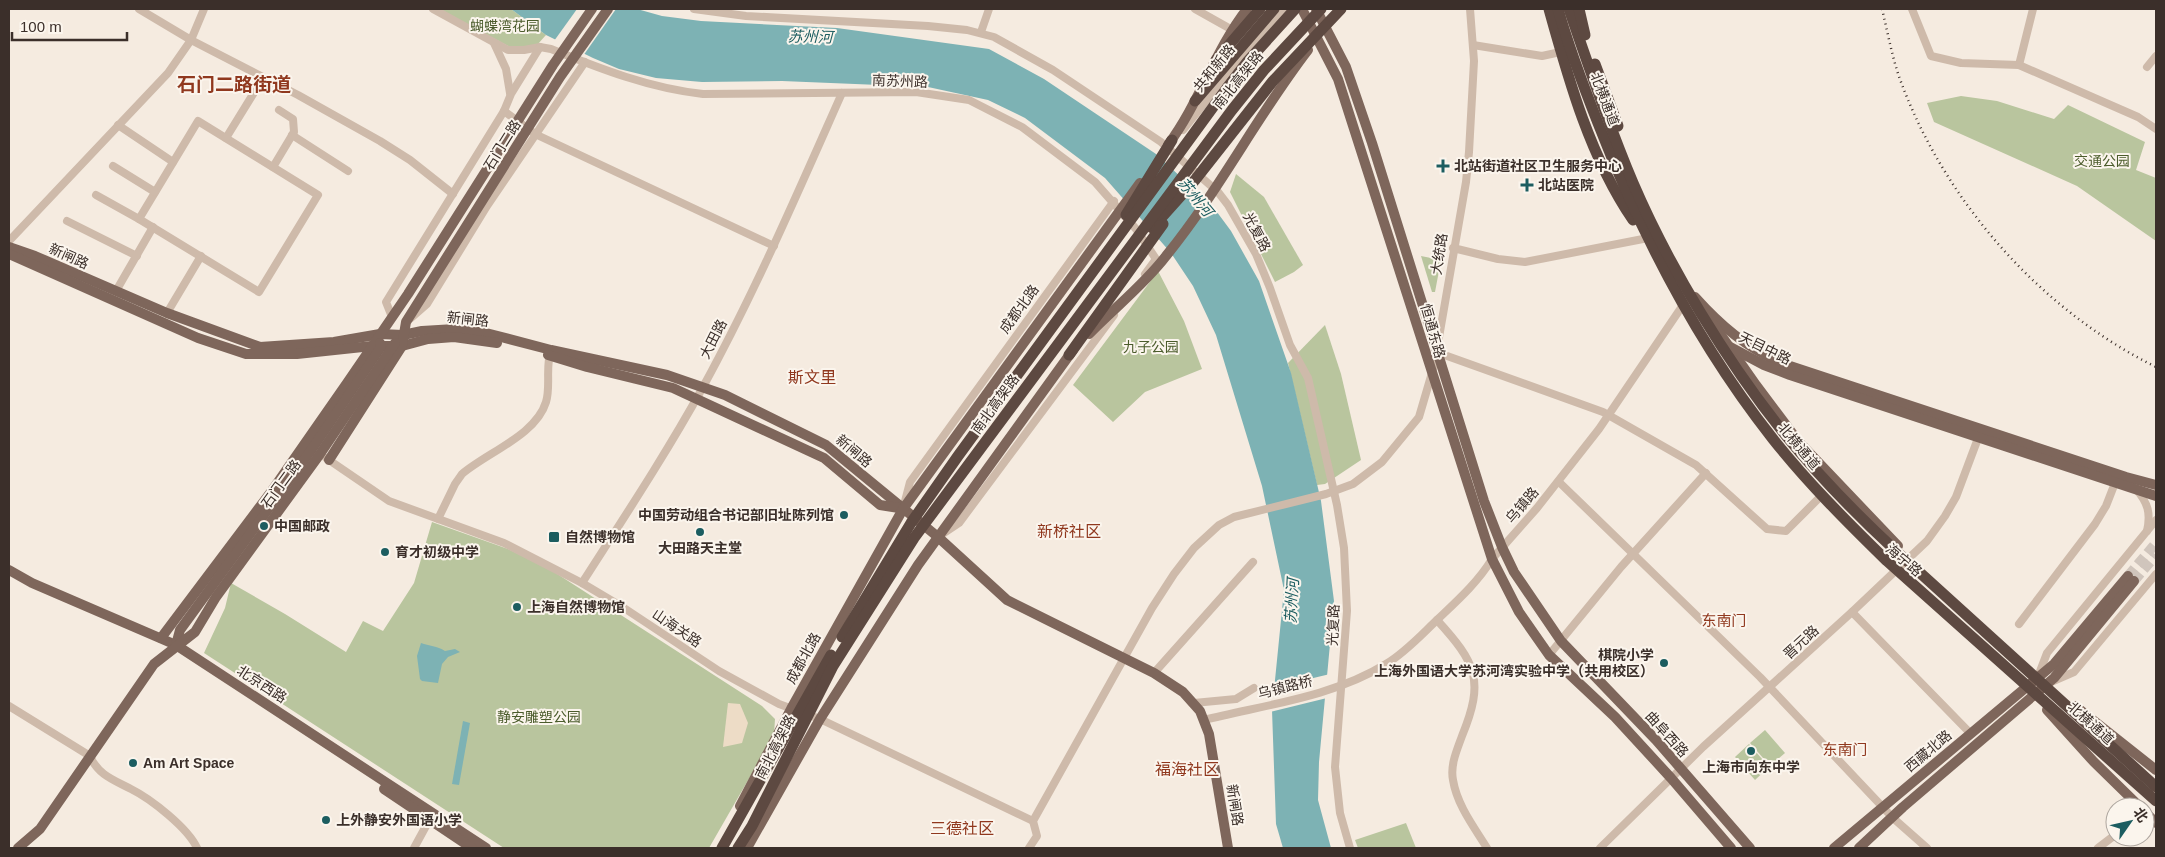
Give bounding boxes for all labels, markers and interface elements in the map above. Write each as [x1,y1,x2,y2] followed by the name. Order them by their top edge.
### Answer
[12,10,128,42] scale bar
[20,18,62,35] text: 100 m
[470,18,540,34] park label: 蝴蝶湾花园
[787,28,836,45] water label: 苏州河
[1190,41,1238,95] street label: 共和新路
[1210,48,1266,112] street label: 南北高架路
[1587,70,1623,128] street label: 北横通道
[872,72,928,90] street label: 南苏州路
[177,74,291,95] district label: 石门二路街道
[480,117,524,173] street label: 石门二路
[2074,153,2130,169] park label: 交通公园
[1454,158,1622,174] place label: 北站街道社区卫生服务中心
[1436,159,1450,173] marker: 北站街道社区卫生服务中心
[1174,174,1218,222] water label: 苏州河
[1538,177,1594,193] place label: 北站医院
[1520,178,1534,192] marker: 北站医院
[1240,210,1274,254] street label: 光复路
[1428,232,1450,276] street label: 大统路
[47,240,91,272] street label: 新闸路
[996,282,1042,336] street label: 成都北路
[1418,302,1448,360] street label: 恒通东路
[446,309,490,329] street label: 新闸路
[696,317,730,361] street label: 大田路
[1736,329,1794,367] street label: 天目中路
[1123,339,1179,355] park label: 九子公园
[788,369,836,386] district label: 斯文里
[968,371,1022,437] street label: 南北高架路
[1775,419,1823,473] street label: 北横通道
[833,431,875,471] street label: 新闸路
[258,457,304,511] street label: 石门二路
[1502,484,1542,526] street label: 乌镇路
[638,507,834,523] place label: 中国劳动组合书记部旧址陈列馆
[838,509,850,521] marker: 中国劳动组合书记部旧址陈列馆
[274,518,330,534] place label: 中国邮政
[258,520,270,532] marker: 中国邮政
[1037,523,1101,540] district label: 新桥社区
[694,526,706,538] marker: 大田路天主堂
[565,529,635,545] place label: 自然博物馆
[547,530,561,544] marker: 自然博物馆
[658,540,742,556] place label: 大田路天主堂
[1883,540,1925,580] street label: 海宁路
[395,544,479,560] place label: 育才初级中学
[379,546,391,558] marker: 育才初级中学
[1282,575,1301,624] water label: 苏州河
[527,599,625,615] place label: 上海自然博物馆
[511,601,523,613] marker: 上海自然博物馆
[1324,604,1342,646] street label: 光复路
[649,606,705,650] street label: 山海关路
[1701,612,1747,629] district label: 东南门
[1780,622,1822,662] street label: 晋元路
[782,630,824,686] street label: 成都北路
[1374,647,1654,679] place label: 棋院小学 上海外国语大学苏河湾实验中学（共用校区）
[1658,657,1670,669] marker: 棋院小学 上海外国语大学苏河湾实验中学（共用校区）
[234,662,290,706] street label: 北京西路
[1256,672,1314,702] street label: 乌镇路桥
[2065,698,2117,748] street label: 北横通道
[1642,708,1692,760] street label: 曲阜西路
[497,709,581,725] park label: 静安雕塑公园
[752,712,798,782] street label: 南北高架路
[1901,727,1955,775] street label: 西藏北路
[1822,741,1868,758] district label: 东南门
[1745,745,1757,757] marker: 上海市向东中学
[143,755,235,771] place label: Am Art Space
[127,757,139,769] marker: Am Art Space
[1702,759,1800,775] place label: 上海市向东中学
[1155,761,1219,778] district label: 福海社区
[1224,783,1246,827] street label: 新闸路
[2105,797,2155,847] north arrow
[2130,804,2151,825] text: 北
[336,812,462,828] place label: 上外静安外国语小学
[320,814,332,826] marker: 上外静安外国语小学
[930,820,994,837] district label: 三德社区

